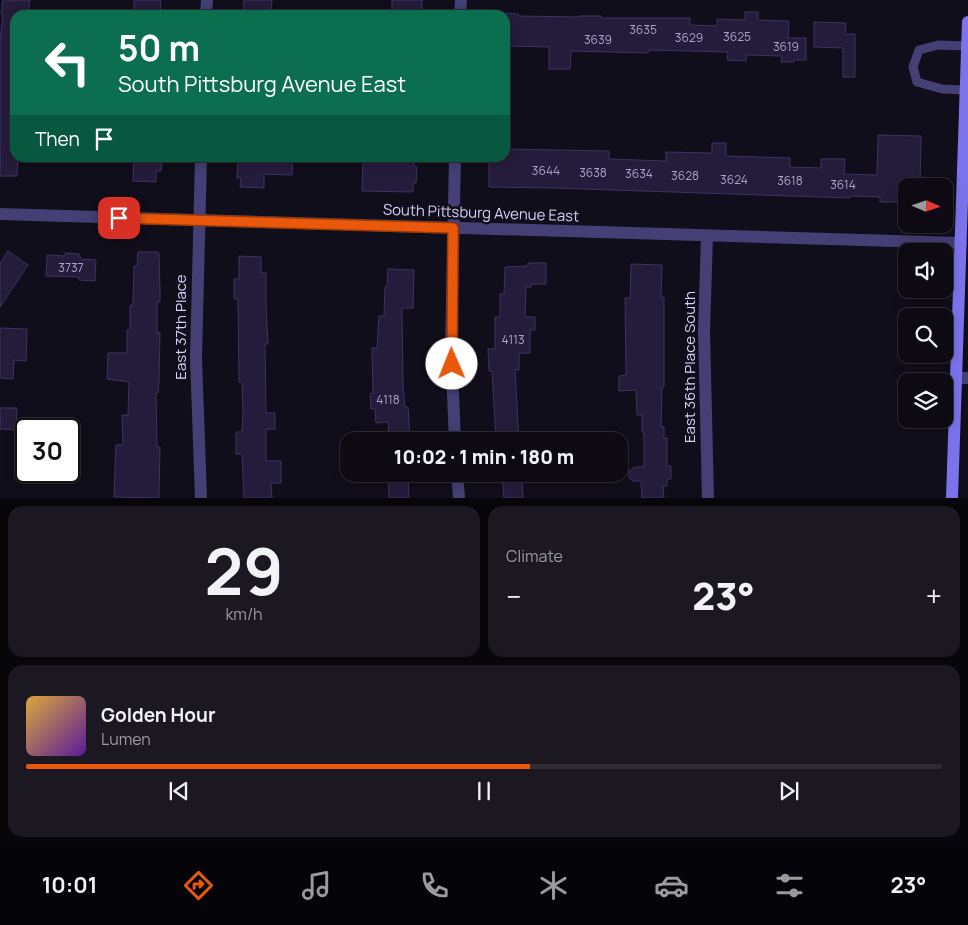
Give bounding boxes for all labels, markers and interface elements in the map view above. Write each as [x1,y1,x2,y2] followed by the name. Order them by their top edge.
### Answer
[629,21,657,38] house number: 3635
[118,24,200,72] text: 50 m
[723,28,751,45] house number: 3625
[675,29,703,46] house number: 3629
[35,30,100,95] icon: left
[584,31,612,48] house number: 3639
[773,38,799,55] house number: 3619
[118,69,406,99] text: South Pittsburg Avenue East
[90,125,118,153] icon: arrive
[35,126,80,152] text: Then
[532,162,560,179] house number: 3644
[579,164,607,181] house number: 3638
[625,165,653,182] house number: 3634
[671,167,699,184] house number: 3628
[720,171,748,188] house number: 3624
[777,172,803,189] house number: 3618
[830,176,856,193] house number: 3614
[898,178,952,232] north arrow
[898,178,953,428] map controls
[98,197,140,239] pin
[383,199,580,226] street label: South Pittsburg Avenue East
[105,204,133,232] icon: arrive
[898,243,953,298] button: sound
[58,259,84,276] house number: 3737
[170,274,191,380] street label: East 37th Place
[679,291,700,443] street label: East 36th Place South
[898,308,953,363] button: search
[501,331,525,348] house number: 4113
[425,337,477,389] position arrow
[898,373,953,428] button: layers
[376,391,400,408] house number: 4118
[15,418,80,483] speed limit sign: 30
[394,444,574,470] text: 10:02 · 1 min · 180 m
[204,526,284,615] text: 29
[506,545,563,567] text: Climate
[692,569,755,621] text: 23°
[506,577,521,615] text: −
[926,577,942,615] text: +
[225,603,263,625] text: km/h
[101,702,215,728] text: Golden Hour
[101,728,151,750] text: Lumen
[165,777,193,805] icon: previous
[470,777,498,805] icon: pause
[775,777,803,805] icon: next
[181,868,216,903] icon: directions
[299,868,334,903] icon: music
[417,868,452,903] icon: phone
[536,868,571,903] icon: climate
[654,868,689,903] icon: car
[772,868,807,903] icon: filters
[42,870,97,900] text: 10:01
[890,870,926,900] text: 23°

